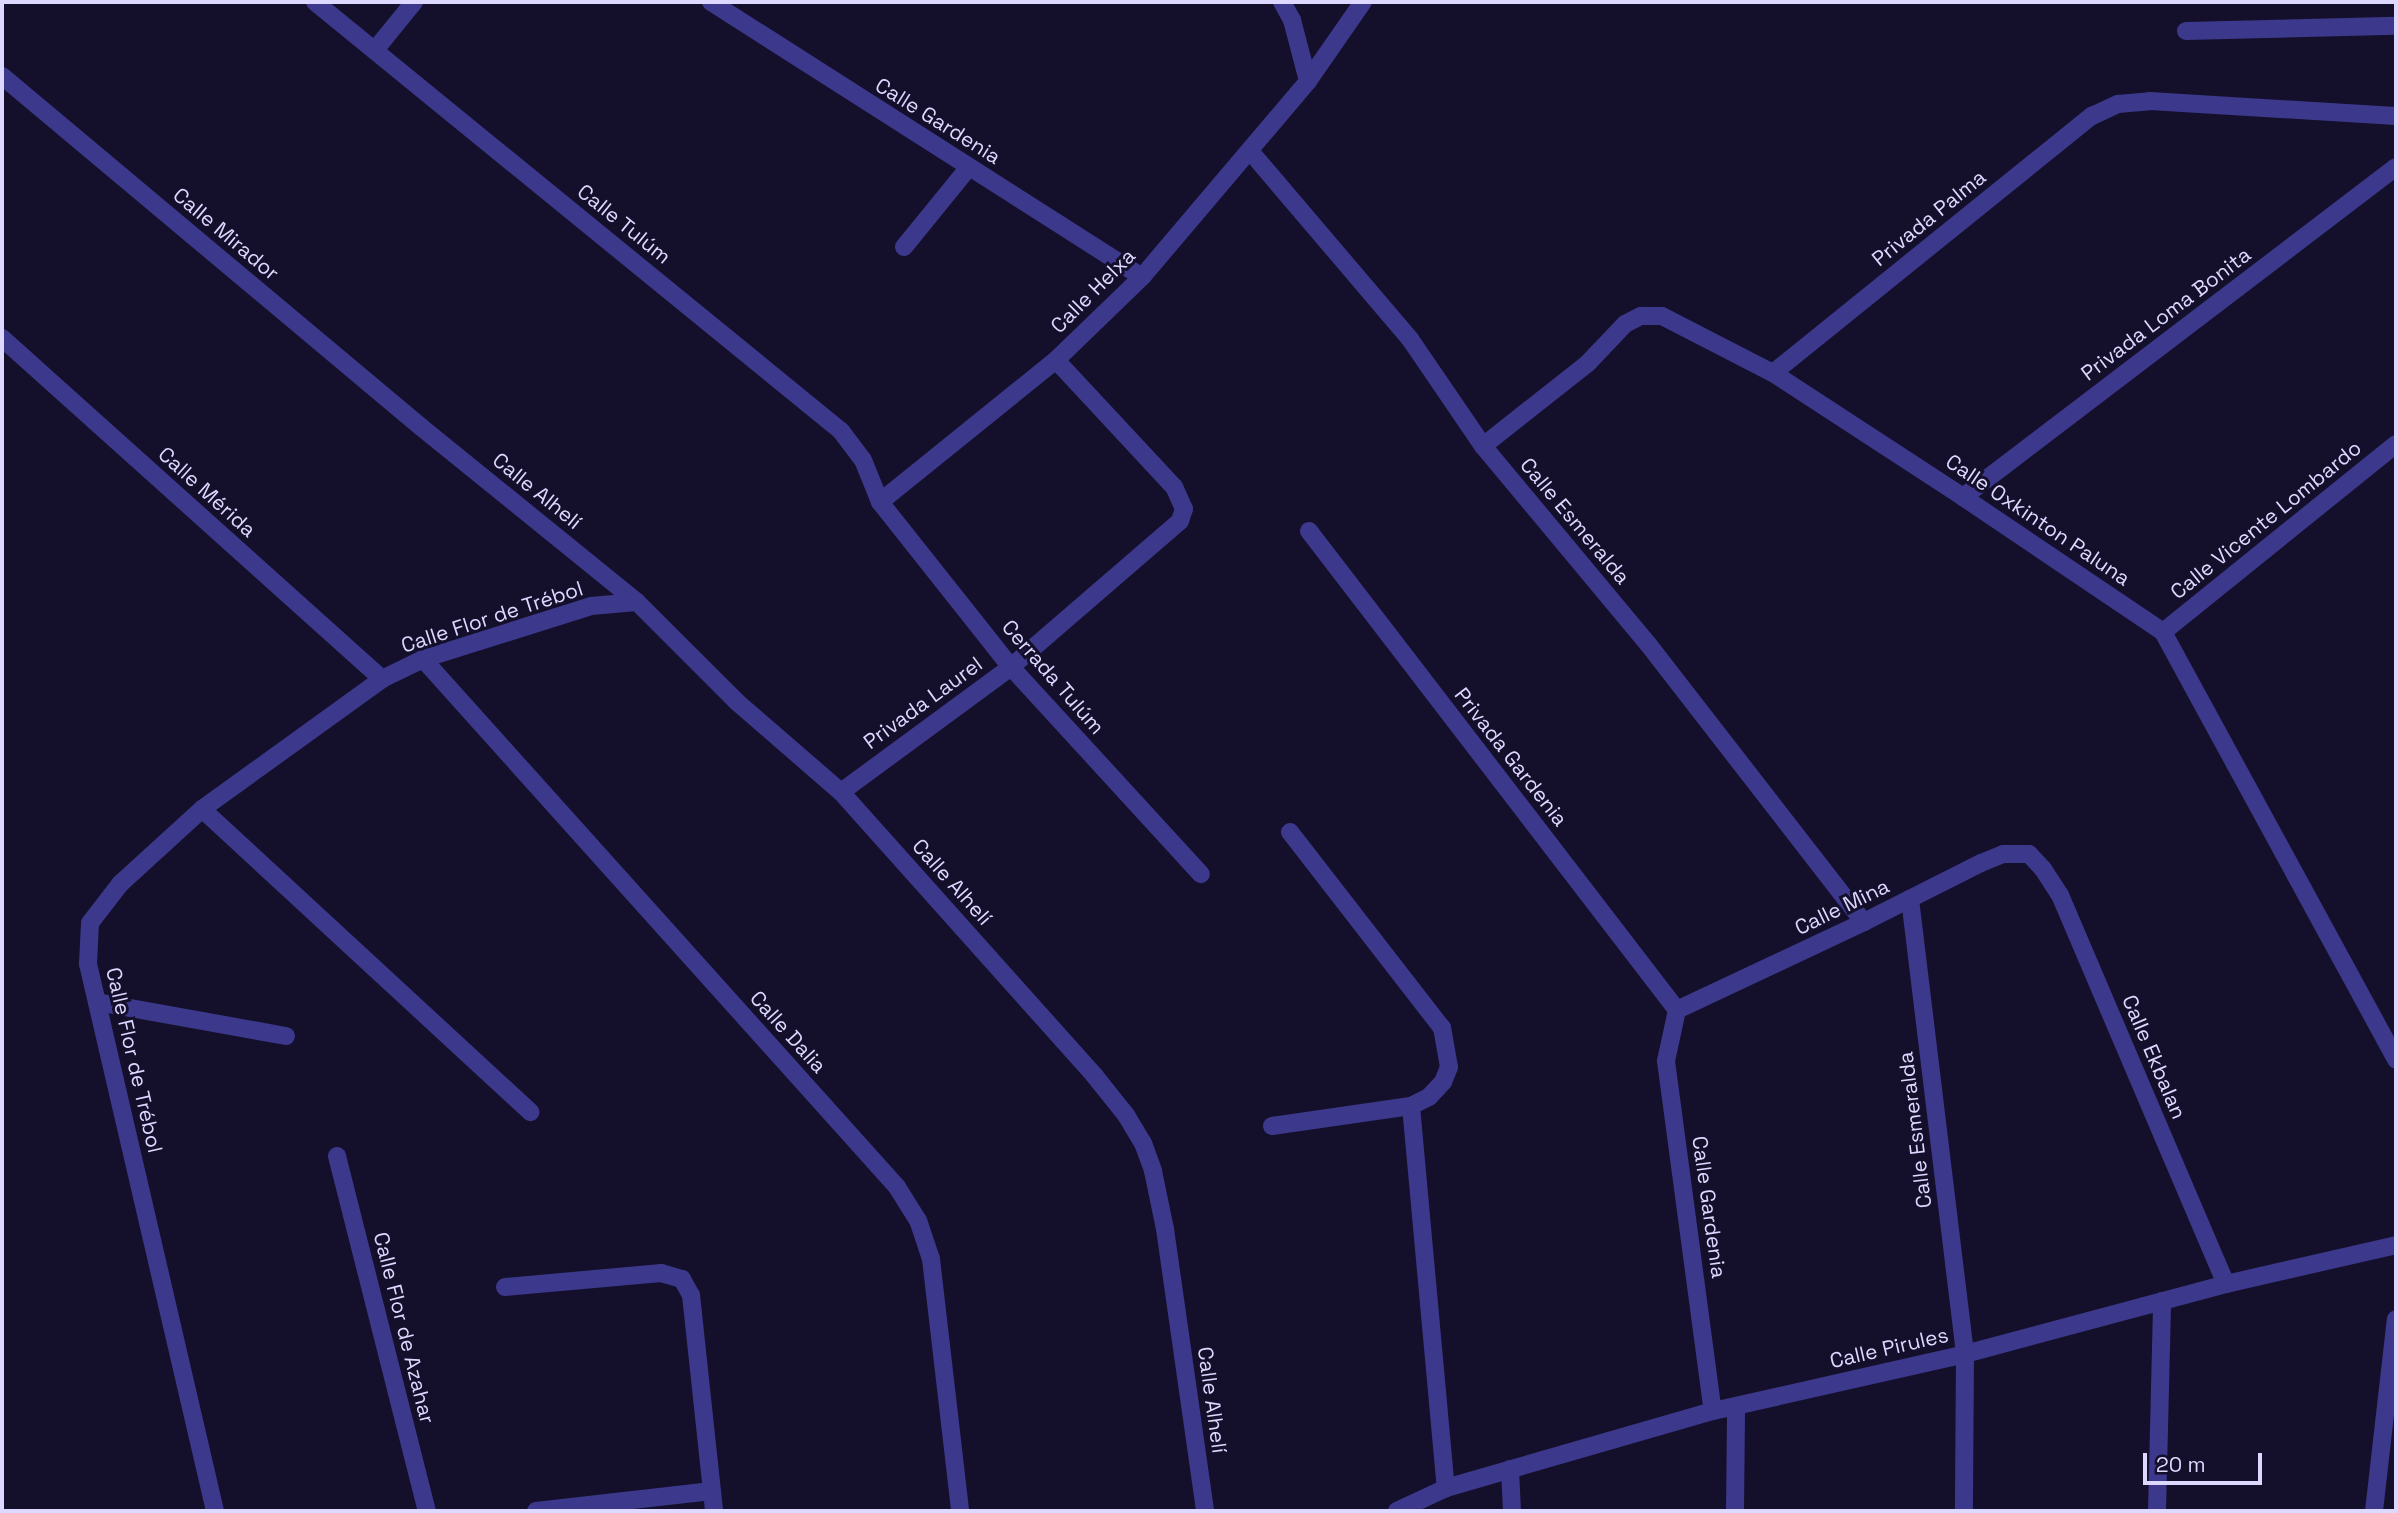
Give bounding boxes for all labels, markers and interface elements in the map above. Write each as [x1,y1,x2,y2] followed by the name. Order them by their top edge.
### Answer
[871,72,1005,170] street label: Calle Gardenia
[1867,164,1991,272] street label: Privada Palma
[572,179,676,269] street label: Calle Tulúm
[168,182,284,286] street label: Calle Mirador
[2076,242,2256,386] street label: Privada Loma Bonita
[1045,243,1141,339] street label: Calle Helxa
[2165,435,2367,605] street label: Calle Vicente Lombardo
[153,442,261,542] street label: Calle Mérida
[487,447,587,535] street label: Calle Alhelí
[1941,449,2135,591] street label: Calle Oxkinton Paluna
[1515,453,1635,589] street label: Calle Esmeralda
[398,576,586,658] street label: Calle Flor de Trébol
[996,614,1110,740] street label: Cerrada Tulúm
[859,651,987,755] street label: Privada Laurel
[1449,683,1573,831] street label: Privada Gardenia
[907,834,997,930] street label: Calle Alhelí
[1791,873,1893,941] street label: Calle Mina
[100,965,168,1155] street label: Calle Flor de Trébol
[744,986,832,1078] street label: Calle Dalia
[2117,991,2191,1123] street label: Calle Ekbalan
[1893,1050,1937,1210] street label: Calle Esmeralda
[1687,1134,1731,1280] street label: Calle Gardenia
[368,1229,440,1427] street label: Calle Flor de Azahar
[1827,1322,1951,1374] street label: Calle Pirules
[1192,1345,1232,1455] street label: Calle Alhelí
[2146,1440,2265,1484] scale bar
[2156,1451,2206,1478] text: 20 m

